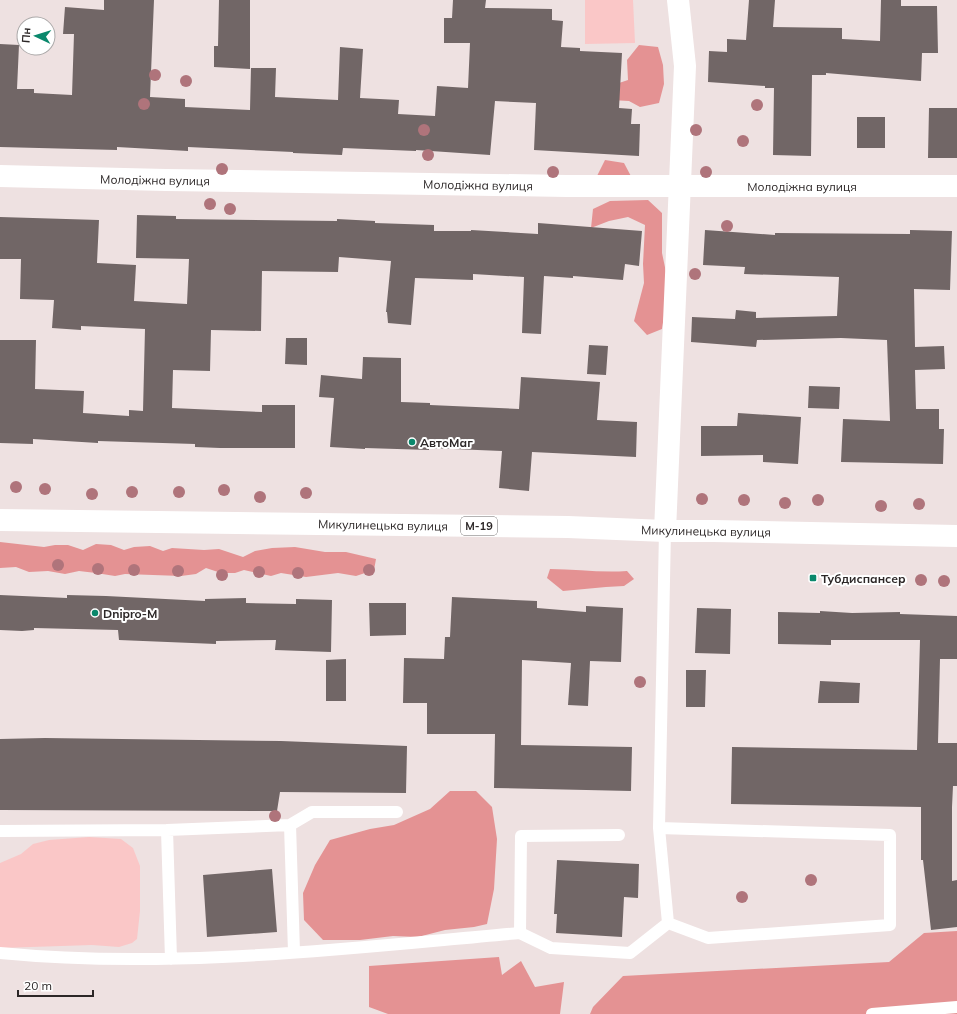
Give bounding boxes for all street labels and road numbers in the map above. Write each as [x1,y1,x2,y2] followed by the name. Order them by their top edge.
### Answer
[100,172,210,188] street label: Молодіжна вулиця
[423,177,533,193] street label: Молодіжна вулиця
[747,179,857,194] street label: Молодіжна вулиця
[318,516,448,534] street label: Микулинецька вулиця
[461,517,497,535] road number: М-19
[641,522,771,540] street label: Микулинецька вулиця

